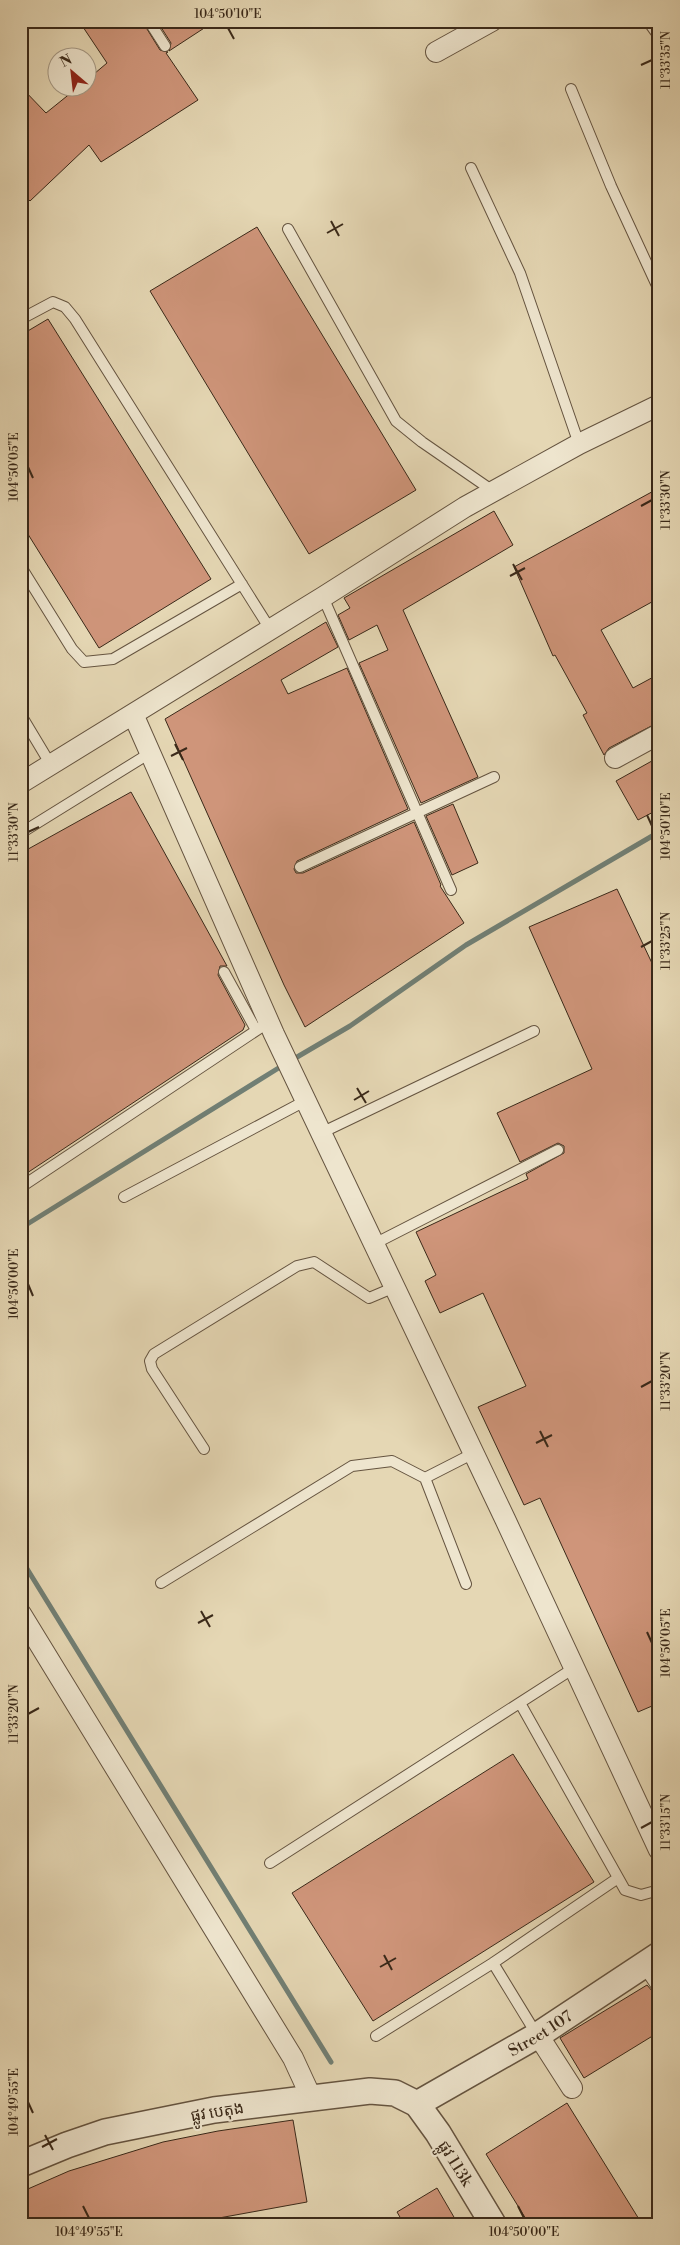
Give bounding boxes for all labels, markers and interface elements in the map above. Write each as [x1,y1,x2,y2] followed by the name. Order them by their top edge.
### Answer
[194,7,262,22] text: 104°50'10"E
[659,31,674,89] text: 11°33'35"N
[48,48,98,98] north arrow
[57,51,75,72] text: N
[7,432,22,502] text: 104°50'05"E
[659,470,674,530] text: 11°33'30"N
[659,792,674,860] text: 104°50'10"E
[7,802,22,862] text: 11°33'30"N
[659,912,674,970] text: 11°33'25"N
[7,1249,22,1319] text: 104°50'00"E
[659,1351,674,1411] text: 11°33'20"N
[659,1608,674,1678] text: 104°50'05"E
[7,1684,22,1744] text: 11°33'20"N
[659,1794,674,1850] text: 11°33'15"N
[505,2006,576,2061] street label: Street 107
[7,2068,22,2136] text: 104°49'55"E
[189,2098,246,2130] street label: ផ្លូវ បេតុង
[430,2137,478,2193] street label: ផ្លូវ 113k
[55,2225,123,2240] text: 104°49'55"E
[489,2225,559,2240] text: 104°50'00"E

